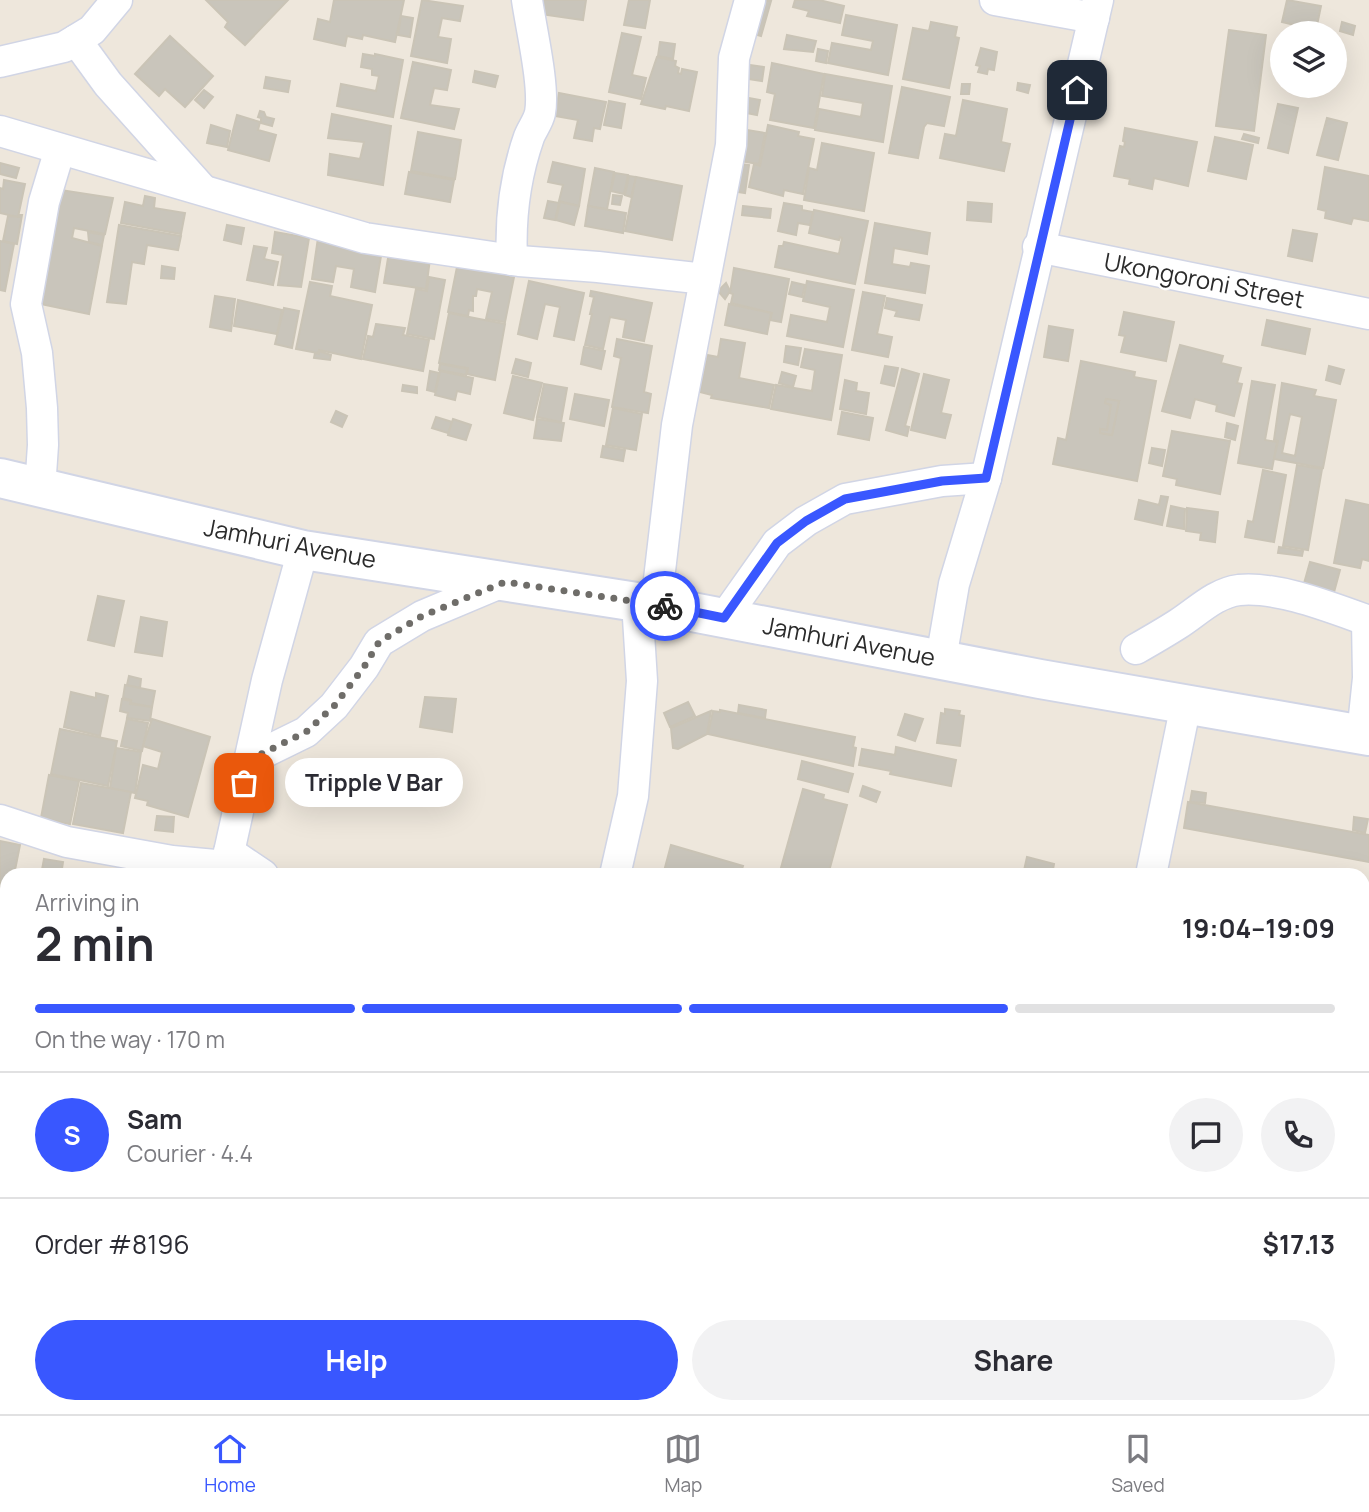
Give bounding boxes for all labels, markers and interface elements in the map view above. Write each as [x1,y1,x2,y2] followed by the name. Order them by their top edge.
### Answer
[1270,21,1347,98] map controls
[1270,21,1347,98] button: layers
[1047,60,1107,120] pin
[1058,71,1096,109] icon: home
[1101,244,1307,315] street label: Ukongoroni Street
[201,510,379,575] street label: Jamhuri Avenue
[630,571,700,641] courier
[646,587,684,625] icon: bike
[760,608,938,673] street label: Jamhuri Avenue
[214,753,274,813] pin
[286,758,464,808] callout: Tripple V Bar
[225,764,263,802] icon: bag
[305,766,443,798] text: Tripple V Bar
[35,886,140,918] text: Arriving in
[1182,910,1335,946] text: 19:04–19:09
[35,912,155,975] text: 2 min
[35,1023,225,1055] text: On the way · 170 m
[1169,1098,1243,1172] button: chat
[1261,1098,1335,1172] button: phone
[127,1101,182,1137] text: Sam
[63,1117,81,1153] text: S
[127,1137,253,1169] text: Courier · 4.4
[35,1226,190,1262] text: Order #8196
[1263,1226,1335,1262] text: $17.13
[35,1320,678,1400] button: Help
[692,1320,1335,1400] button: Share
[204,1430,256,1498] tab: Home
[664,1430,702,1498] tab: Map
[1111,1430,1165,1498] tab: Saved

